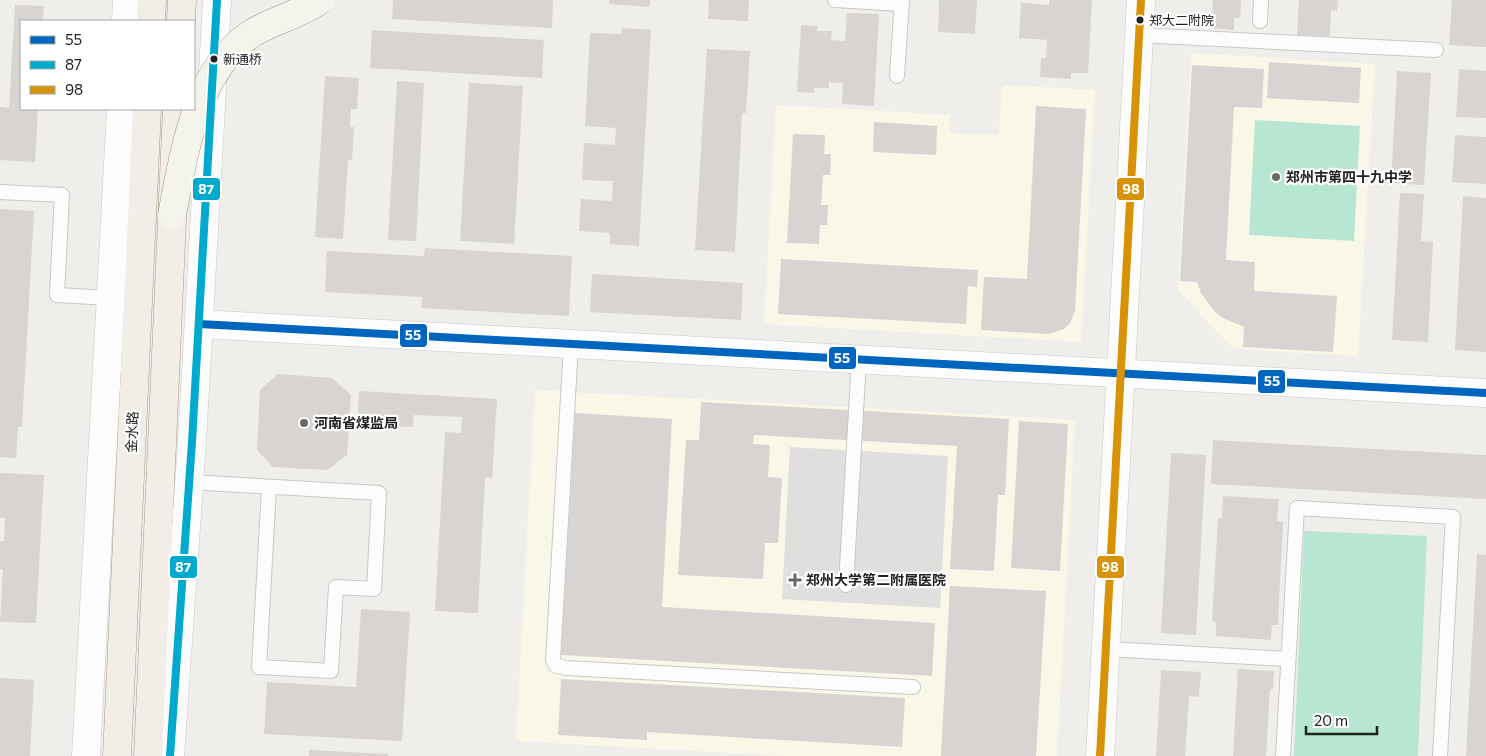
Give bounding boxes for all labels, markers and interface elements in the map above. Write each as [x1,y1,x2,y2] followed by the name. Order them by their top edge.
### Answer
[1149,12,1214,28] place label: 郑大二附院
[1135,15,1145,25] marker: 郑大二附院
[20,20,195,110] legend
[65,30,82,48] text: 55
[223,51,262,67] place label: 新通桥
[209,54,219,64] marker: 新通桥
[65,55,82,73] text: 87
[65,80,83,98] text: 98
[1286,168,1412,185] place label: 郑州市第四十九中学
[1270,171,1282,183] marker: 郑州市第四十九中学
[192,177,221,201] line badge: 87
[1116,177,1145,201] line badge: 98
[198,180,214,197] text: 87
[1122,180,1140,197] text: 98
[399,323,428,348] line badge: 55
[405,326,421,343] text: 55
[828,346,857,370] line badge: 55
[834,349,850,366] text: 55
[1257,369,1286,394] line badge: 55
[1264,372,1280,389] text: 55
[122,411,141,453] street label: 金水路
[314,414,398,431] place label: 河南省煤监局
[298,417,310,429] marker: 河南省煤监局
[169,555,198,579] line badge: 87
[1096,555,1125,579] line badge: 98
[175,558,191,575] text: 87
[1101,558,1119,575] text: 98
[806,571,946,588] place label: 郑州大学第二附属医院
[788,573,802,587] marker: 郑州大学第二附属医院
[1306,704,1377,736] scale bar
[1314,711,1348,729] text: 20 m

